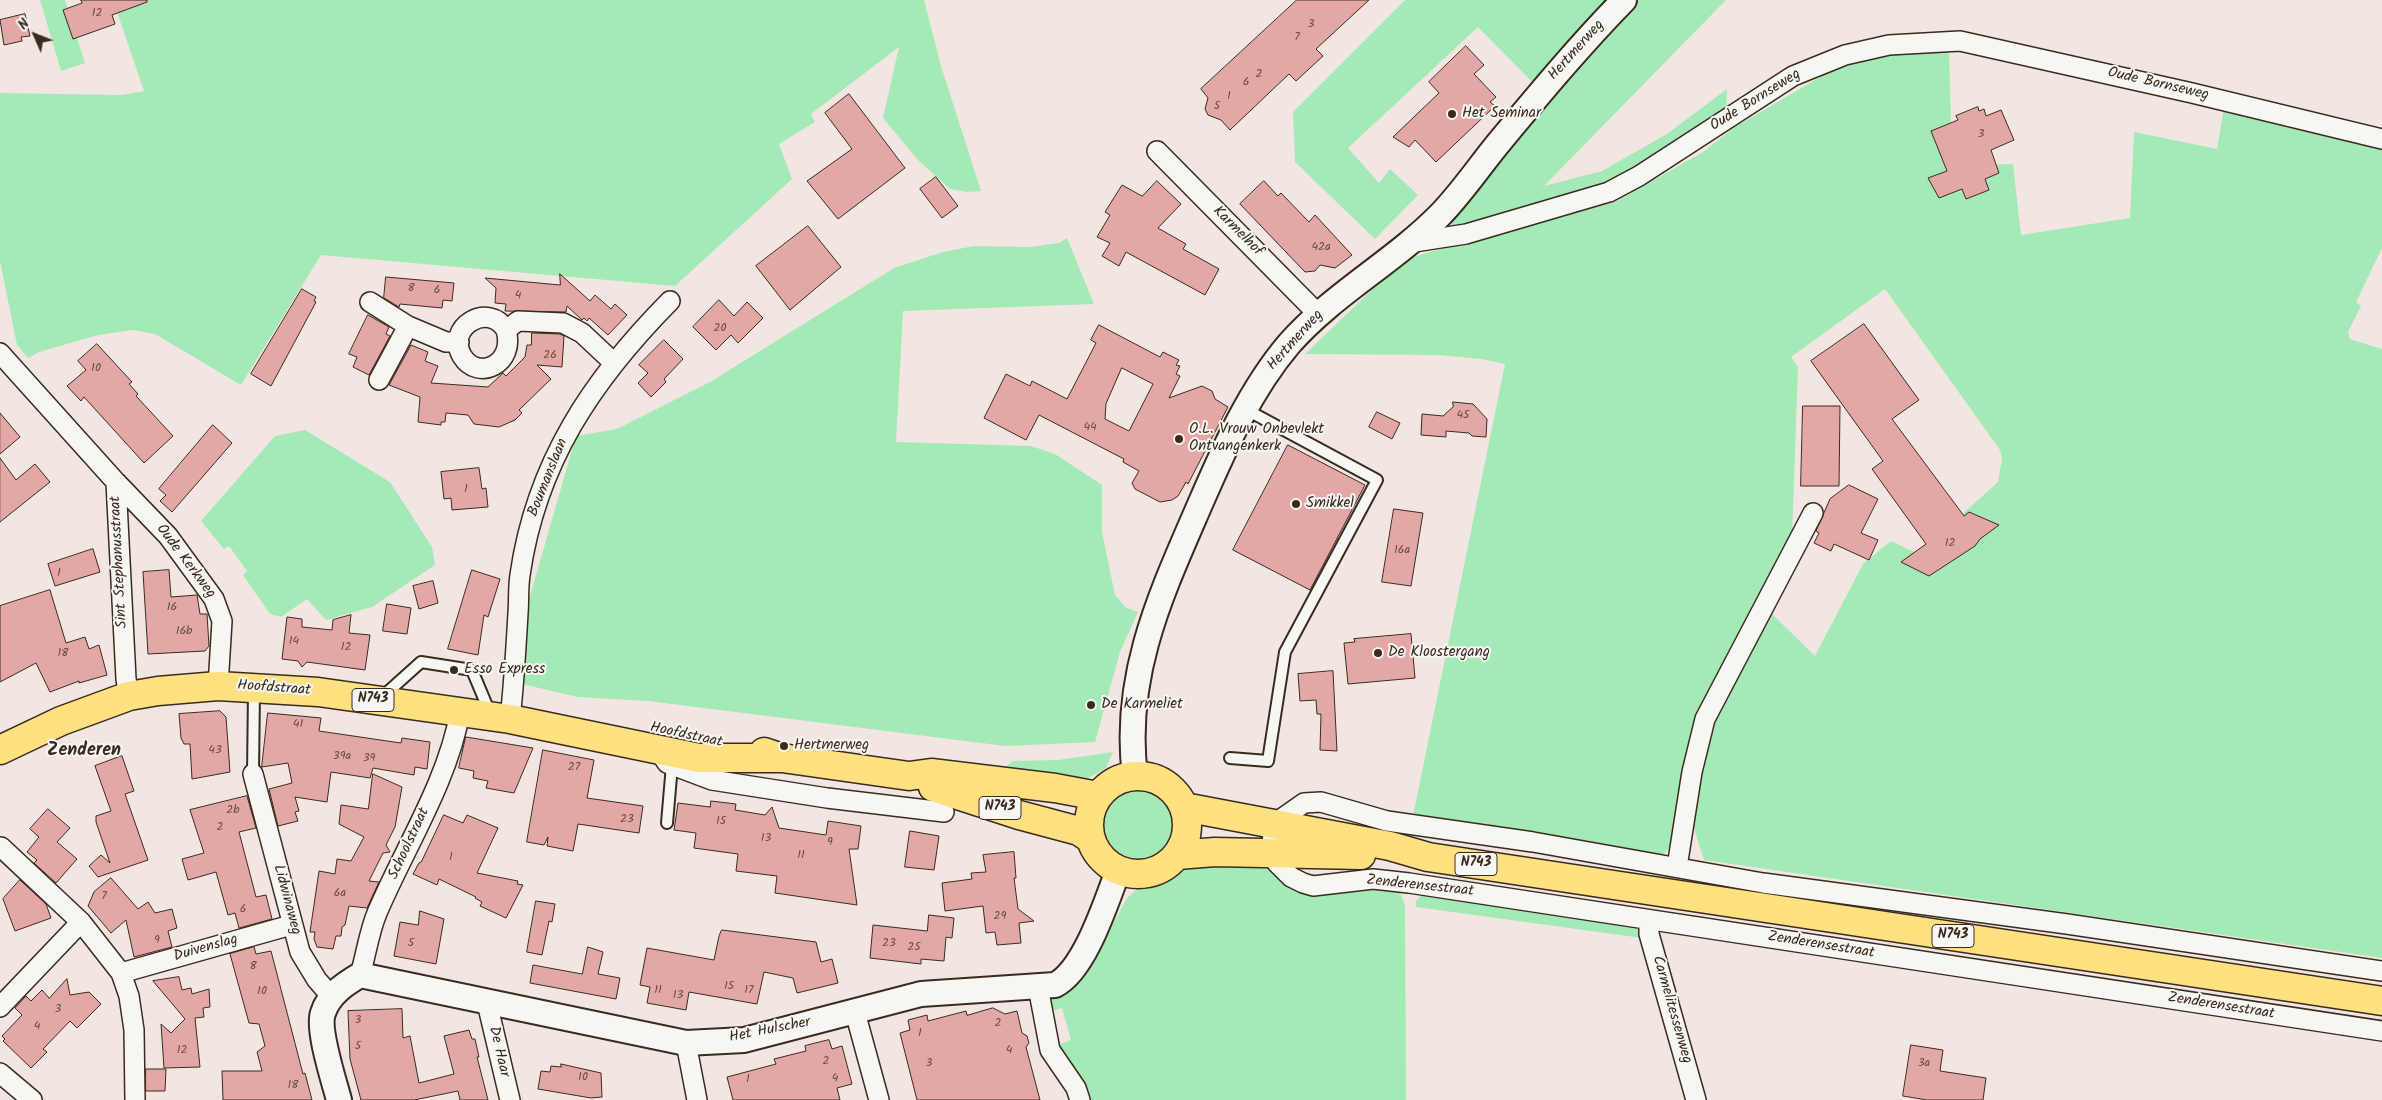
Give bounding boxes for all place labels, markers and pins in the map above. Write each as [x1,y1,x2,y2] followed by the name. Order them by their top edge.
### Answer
[1462,105,1541,123] place label: Het Seminar
[1446,108,1458,120] marker: Het Seminar
[1189,421,1324,456] place label: O.L. Vrouw Onbevlekt Ontvangenkerk
[1173,433,1185,445] marker: O.L. Vrouw Onbevlekt Ontvangenkerk
[1306,495,1354,513] place label: Smikkel
[1290,498,1302,510] marker: Smikkel
[1388,644,1490,662] place label: De Kloostergang
[1372,647,1384,659] marker: De Kloostergang
[464,661,545,679] place label: Esso Express
[448,664,460,676] marker: Esso Express
[1101,696,1183,714] place label: De Karmeliet
[1085,699,1097,711] marker: De Karmeliet
[794,737,869,755] place label: Hertmerweg
[778,740,790,752] marker: Hertmerweg

